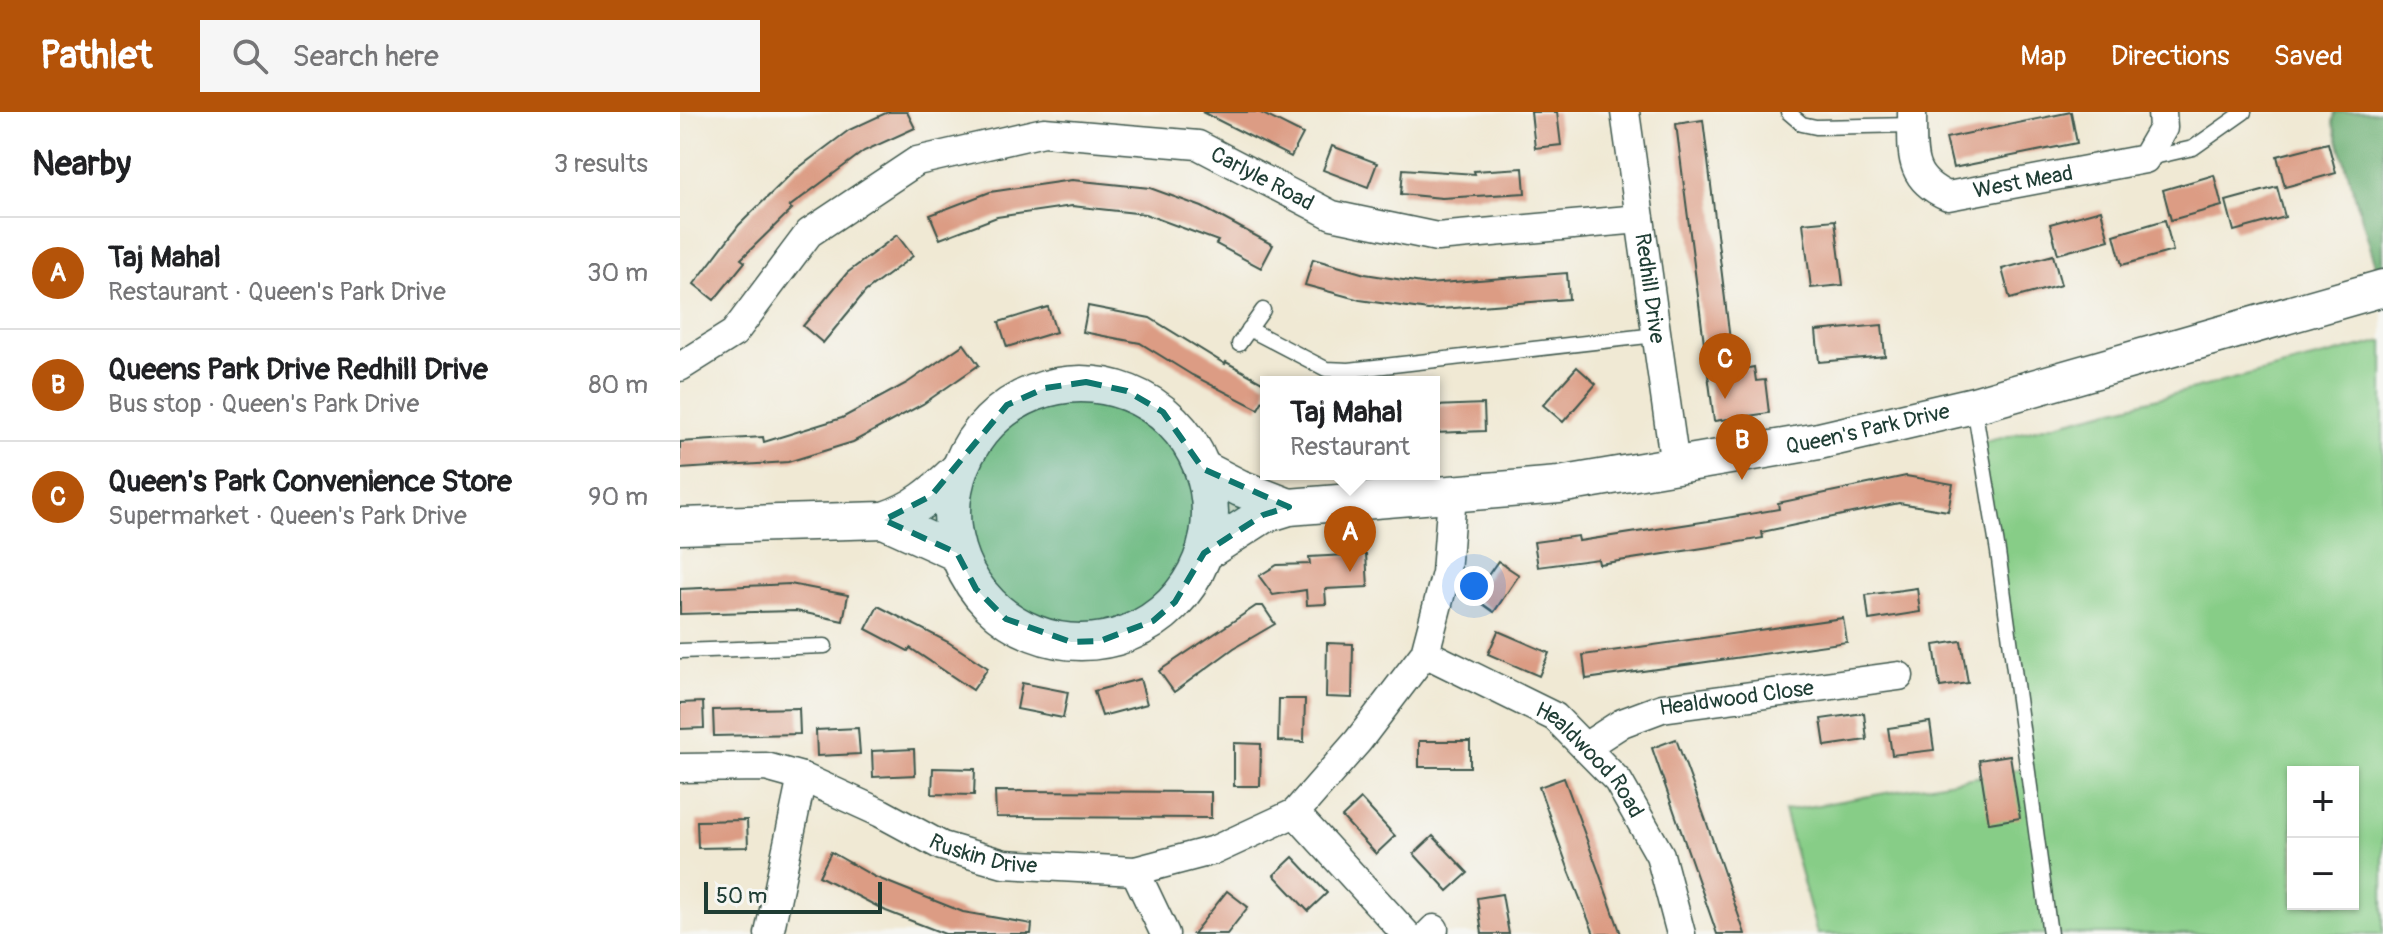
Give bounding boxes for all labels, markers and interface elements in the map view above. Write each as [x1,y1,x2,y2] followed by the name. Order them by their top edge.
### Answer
[200,20,760,92] search box
[40,32,152,80] text: Pathlet
[228,34,272,78] icon: search
[292,38,439,75] text: Search here
[2020,39,2067,74] text: Map
[2111,39,2230,74] text: Directions
[2274,39,2343,74] text: Saved
[1206,140,1319,217] street label: Carlyle Road
[32,143,131,186] text: Nearby
[554,148,648,180] text: 3 results
[1971,159,2075,205] street label: West Mead
[1628,231,1672,345] street label: Redhill Drive
[108,239,221,276] text: Taj Mahal
[50,257,66,289] text: A
[587,257,648,289] text: 30 m
[108,276,446,308] text: Restaurant · Queen's Park Drive
[1699,333,1751,399] pin: C
[108,351,488,388] text: Queens Park Drive Redhill Drive
[51,369,65,401] text: B
[588,369,648,401] text: 80 m
[1260,376,1440,480] popup
[108,388,419,420] text: Bus stop · Queen's Park Drive
[1290,394,1403,431] text: Taj Mahal
[1783,397,1953,460] street label: Queen's Park Drive
[1716,414,1768,480] pin: B
[1290,431,1410,463] text: Restaurant
[108,463,512,500] text: Queen's Park Convenience Store
[50,481,66,513] text: C
[588,481,648,513] text: 90 m
[108,500,467,532] text: Supermarket · Queen's Park Drive
[1324,506,1376,572] pin: A
[1454,566,1494,606] your location
[1658,674,1816,722] street label: Healdwood Close
[1531,696,1650,823] street label: Healdwood Road
[2287,766,2359,910] map controls
[2287,766,2359,838] button: +
[924,828,1038,880] street label: Ruskin Drive
[2287,838,2359,910] button: −
[704,878,882,914] scale bar
[716,882,767,910] text: 50 m

